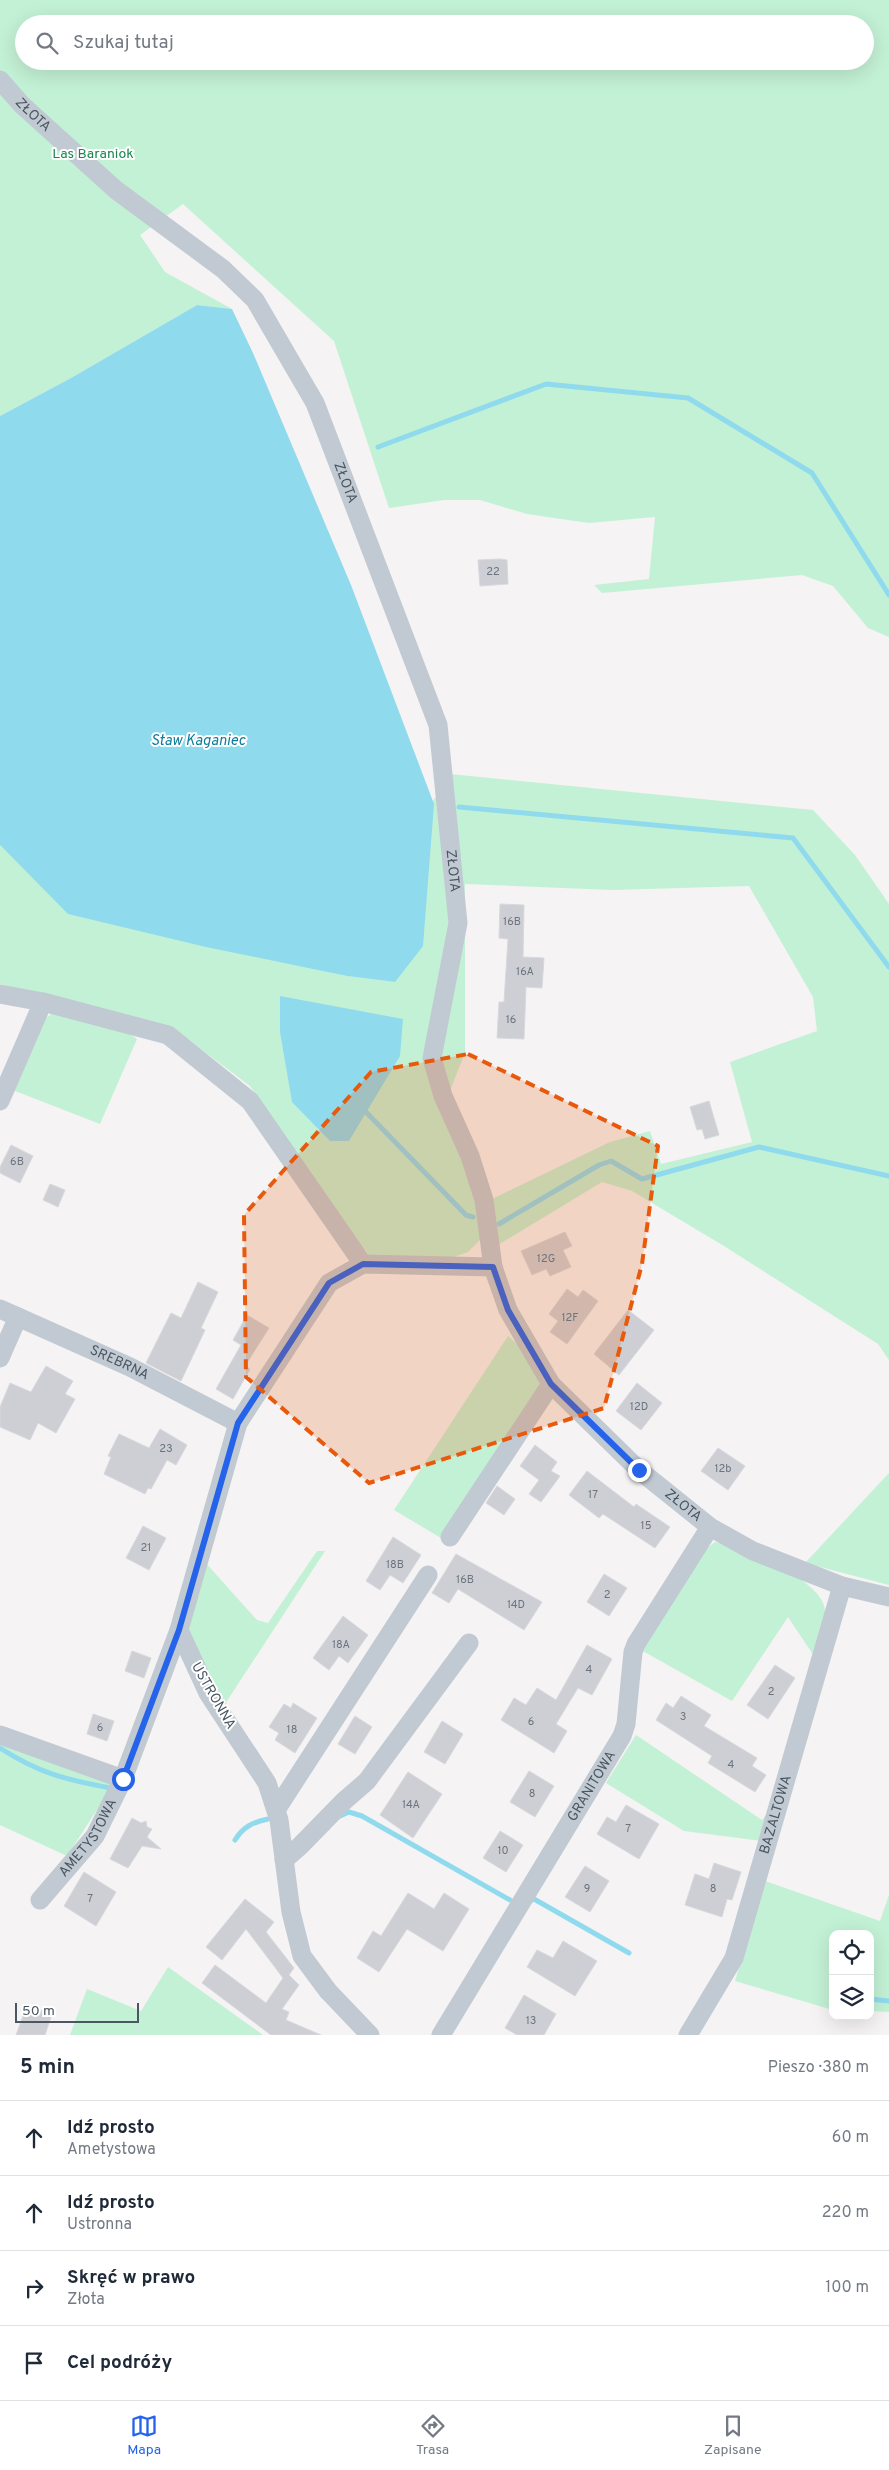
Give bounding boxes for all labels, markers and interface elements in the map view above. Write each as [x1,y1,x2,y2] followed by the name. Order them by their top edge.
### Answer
[15,15,874,70] search box
[33,29,61,57] icon: search
[73,31,174,55] text: Szukaj tutaj
[11,94,54,135] street label: ZŁOTA
[52,146,134,163] park label: Las Baraniok
[330,460,361,506] street label: ZŁOTA
[486,565,500,579] house number: 22
[151,732,246,751] water label: Staw Kaganiec
[442,849,463,893] street label: ZŁOTA
[503,915,521,929] house number: 16B
[516,965,534,979] house number: 16A
[506,1013,516,1027] house number: 16
[10,1155,24,1169] house number: 6B
[537,1252,555,1266] house number: 12G
[561,1311,579,1325] house number: 12F
[87,1342,152,1384] street label: SREBRNA
[630,1400,648,1414] house number: 12D
[159,1442,173,1456] house number: 23
[628,1459,651,1482] route end
[714,1462,732,1476] house number: 12b
[661,1486,705,1525] street label: ZŁOTA
[588,1488,598,1502] house number: 17
[641,1519,652,1533] house number: 15
[141,1541,151,1555] house number: 21
[386,1558,404,1572] house number: 18B
[456,1573,474,1587] house number: 16B
[604,1588,610,1602] house number: 2
[507,1598,525,1612] house number: 14D
[332,1638,350,1652] house number: 18A
[187,1660,239,1732] street label: USTRONNA
[586,1663,593,1677] house number: 4
[768,1685,774,1699] house number: 2
[680,1710,686,1724] house number: 3
[528,1715,534,1729] house number: 6
[97,1721,103,1735] house number: 6
[287,1723,297,1737] house number: 18
[564,1748,620,1825] street label: GRANITOWA
[728,1758,735,1772] house number: 4
[112,1768,135,1791] route start
[756,1773,795,1856] street label: BAZALTOWA
[529,1787,535,1801] house number: 8
[55,1796,120,1880] street label: AMETYSTOWA
[402,1798,420,1812] house number: 14A
[625,1822,631,1836] house number: 7
[497,1844,509,1858] house number: 10
[584,1882,590,1896] house number: 9
[710,1882,716,1896] house number: 8
[87,1892,93,1906] house number: 7
[829,1930,874,2020] map controls
[829,1930,874,1975] button: locate
[829,1975,874,2020] button: layers
[15,2000,139,2023] scale bar
[22,2003,55,2020] text: 50 m
[526,2014,536,2028] house number: 13
[20,2054,75,2081] text: 5 min
[768,2058,869,2078] text: Pieszo · 380 m
[67,2116,155,2140] text: Idź prosto
[20,2124,48,2152] icon: ahead
[832,2128,869,2148] text: 60 m
[67,2140,156,2160] text: Ametystowa
[67,2191,155,2215] text: Idź prosto
[20,2199,48,2227] icon: ahead
[822,2203,869,2223] text: 220 m
[67,2215,132,2235] text: Ustronna
[67,2266,195,2290] text: Skręć w prawo
[20,2274,48,2302] icon: right
[825,2278,869,2298] text: 100 m
[67,2290,105,2310] text: Złota
[20,2349,48,2377] icon: arrive
[67,2351,172,2375] text: Cel podróży
[127,2412,161,2459] tab: Mapa
[416,2412,449,2459] tab: Trasa
[704,2412,762,2459] tab: Zapisane

